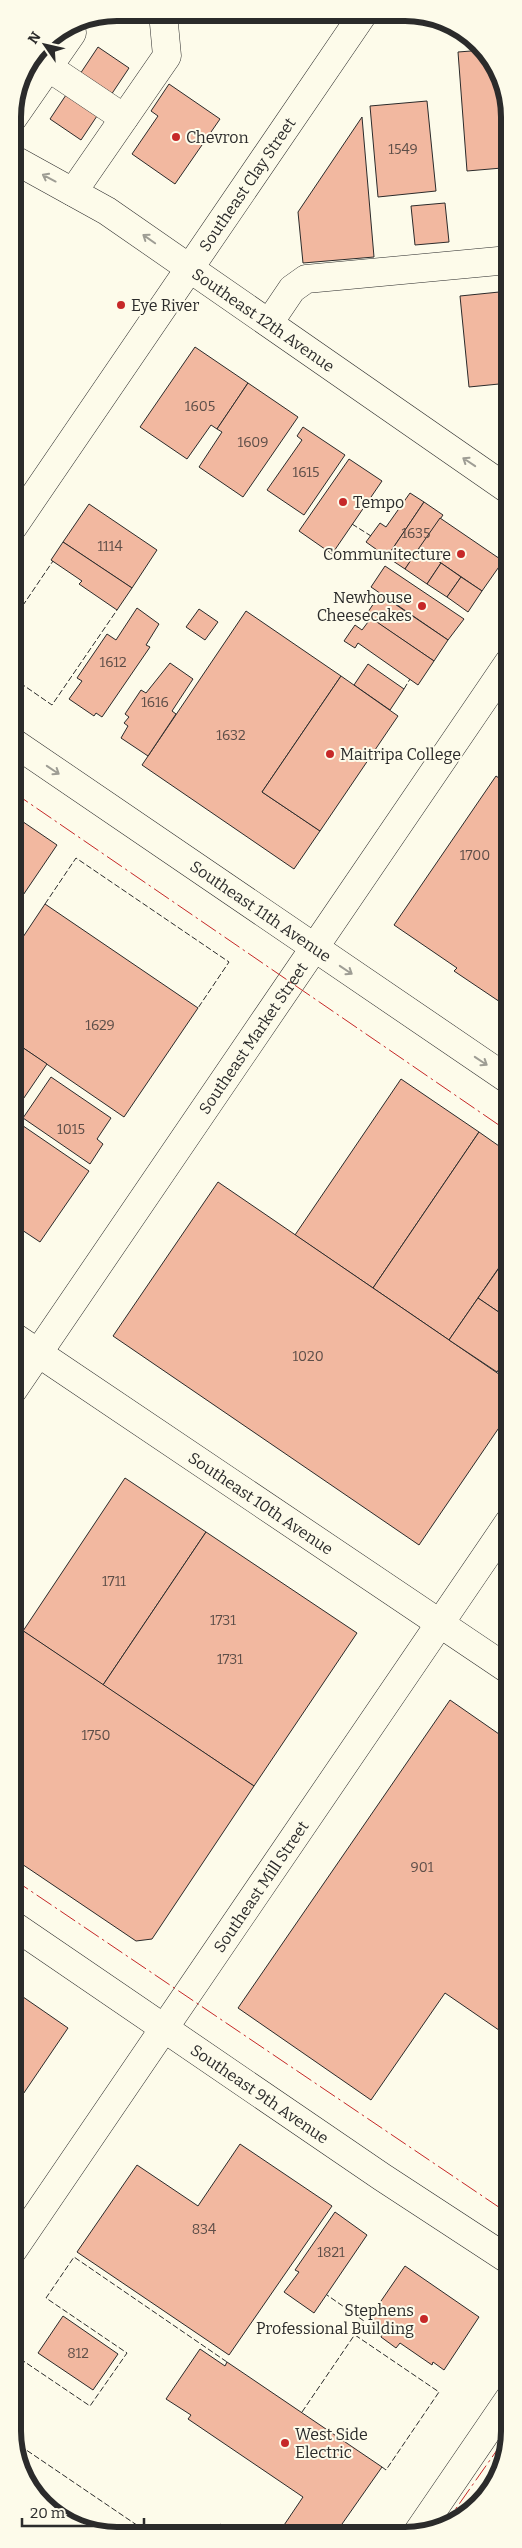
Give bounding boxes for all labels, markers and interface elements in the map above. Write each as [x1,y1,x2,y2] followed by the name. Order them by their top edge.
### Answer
[20,20,70,70] north arrow
[25,29,45,47] text: N
[195,114,299,255] street label: Southeast Clay Street
[186,128,249,147] place label: Chevron
[170,131,182,143] marker: Chevron
[388,141,418,158] house number: 1549
[42,173,56,183] one-way arrow
[142,234,156,244] one-way arrow
[189,264,338,376] street label: Southeast 12th Avenue
[131,296,199,315] place label: Eye River
[115,299,127,311] marker: Eye River
[185,398,215,415] house number: 1605
[237,434,269,451] house number: 1609
[462,457,476,467] one-way arrow
[293,464,319,481] house number: 1615
[353,493,404,512] place label: Tempo
[337,496,349,508] marker: Tempo
[401,525,431,542] house number: 1635
[97,538,123,555] house number: 1114
[323,545,451,564] place label: Communitecture
[455,548,467,560] marker: Communitecture
[317,588,412,625] place label: Newhouse Cheesecakes
[416,600,428,612] marker: Newhouse Cheesecakes
[99,654,127,671] house number: 1612
[141,694,169,711] house number: 1616
[216,727,246,744] house number: 1632
[340,745,461,764] place label: Maitripa College
[324,748,336,760] marker: Maitripa College
[46,765,60,775] one-way arrow
[460,847,490,864] house number: 1700
[187,856,335,966] street label: Southeast 11th Avenue
[195,958,311,1117] street label: Southeast Market Street
[339,965,353,975] one-way arrow
[85,1017,115,1034] house number: 1629
[474,1056,488,1066] one-way arrow
[57,1121,85,1138] house number: 1015
[292,1348,324,1365] house number: 1020
[185,1448,337,1558] street label: Southeast 10th Avenue
[102,1573,126,1590] house number: 1711
[210,1612,236,1629] house number: 1731
[217,1651,243,1668] house number: 1731
[82,1727,110,1744] house number: 1750
[209,1817,312,1956] street label: Southeast Mill Street
[411,1859,434,1876] house number: 901
[187,2040,332,2147] street label: Southeast 9th Avenue
[192,2221,216,2238] house number: 834
[317,2244,345,2261] house number: 1821
[256,2301,414,2338] place label: Stephens Professional Building
[418,2313,430,2325] marker: Stephens Professional Building
[67,2345,89,2362] house number: 812
[295,2425,368,2462] place label: West Side Electric
[279,2437,291,2449] marker: West Side Electric
[22,2496,145,2528] scale bar
[30,2504,66,2522] text: 20 m

